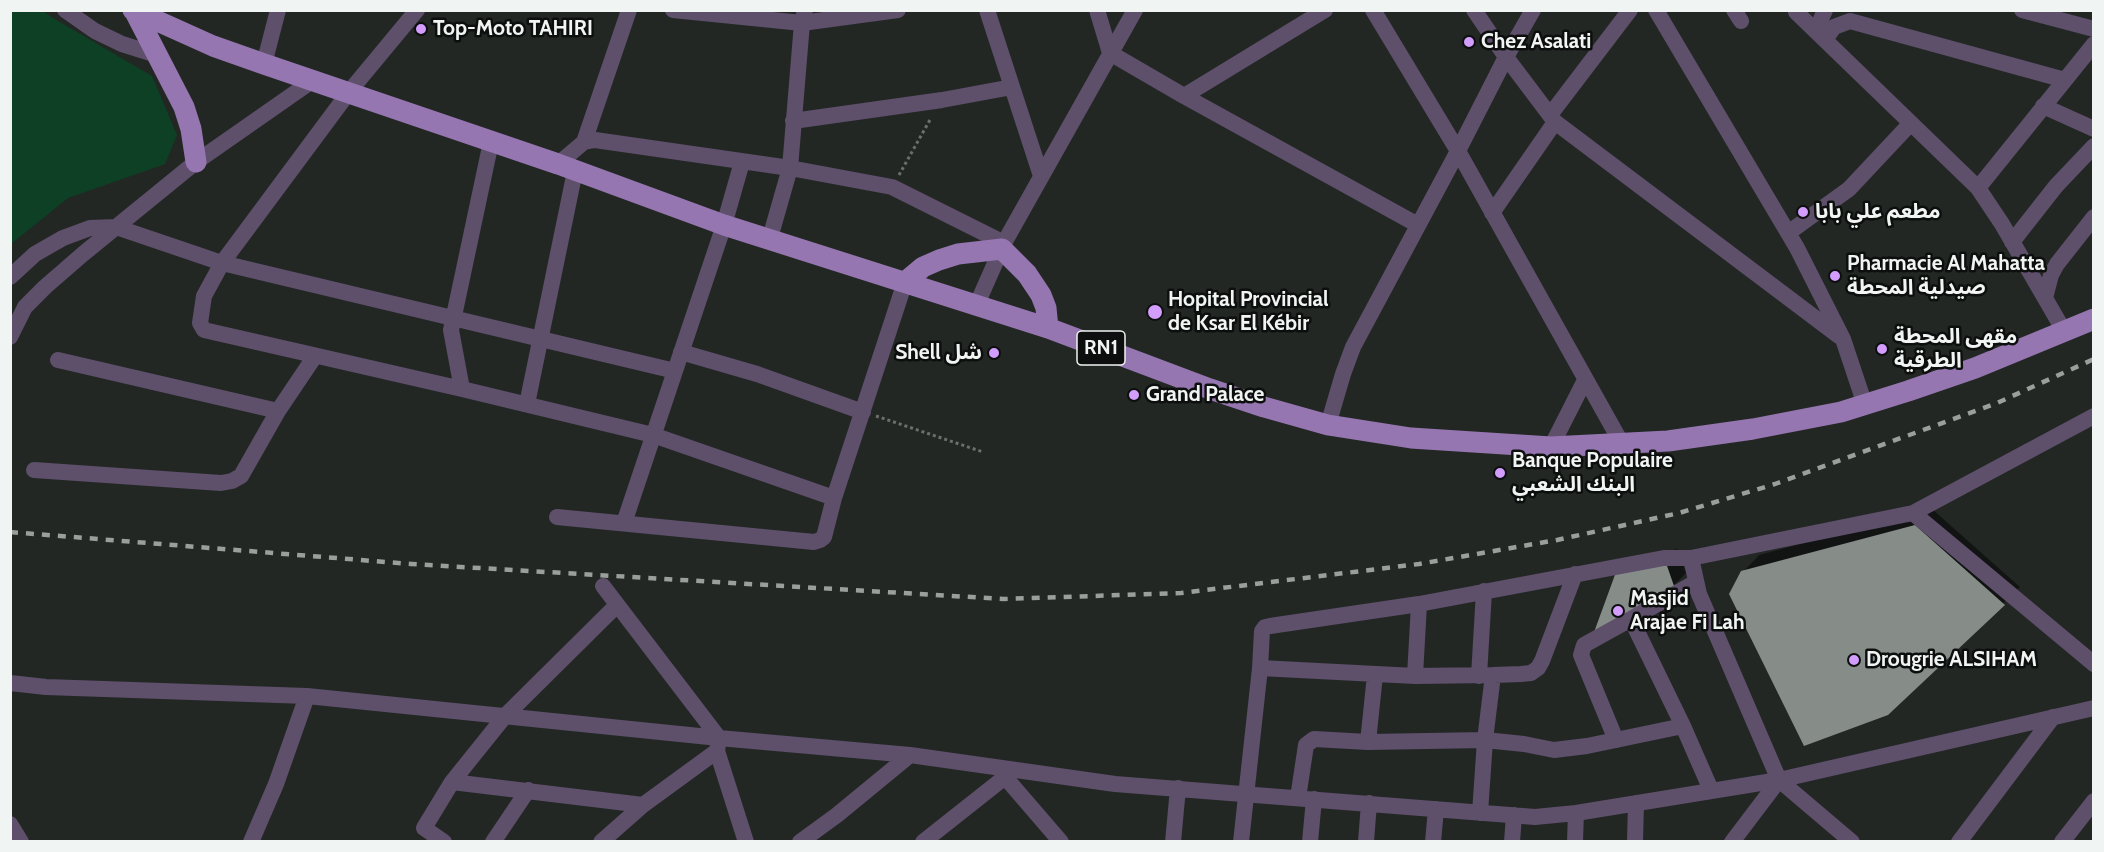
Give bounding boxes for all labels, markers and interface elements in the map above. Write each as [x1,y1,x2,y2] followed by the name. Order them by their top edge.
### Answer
[433,16,593,42] place label: Top-Moto TAHIRI
[414,22,428,36] marker: Top-Moto TAHIRI
[1481,29,1591,55] place label: Chez Asalati
[1462,35,1476,49] marker: Chez Asalati
[1815,199,1941,225] place label: مطعم علي بابا
[1796,205,1810,219] marker: مطعم علي بابا
[1847,251,2045,301] place label: Pharmacie Al Mahatta صيدلية المحطة
[1828,269,1842,283] marker: Pharmacie Al Mahatta صيدلية المحطة
[1168,287,1328,337] place label: Hopital Provincial de Ksar El Kébir
[1146,303,1164,321] marker: Hopital Provincial de Ksar El Kébir
[1894,324,2017,374] place label: مقهى المحطة الطرقية
[1077,331,1125,365] road number: RN1
[895,340,982,366] place label: Shell شل
[1875,342,1889,356] marker: مقهى المحطة الطرقية
[987,346,1001,360] marker: Shell شل
[1146,382,1264,408] place label: Grand Palace
[1127,388,1141,402] marker: Grand Palace
[1512,448,1673,498] place label: Banque Populaire البنك الشعبي
[1493,466,1507,480] marker: Banque Populaire البنك الشعبي
[1630,586,1745,636] place label: Masjid Arajae Fi Lah
[1611,604,1625,618] marker: Masjid Arajae Fi Lah
[1866,647,2037,673] place label: Drougrie ALSIHAM
[1847,653,1861,667] marker: Drougrie ALSIHAM

